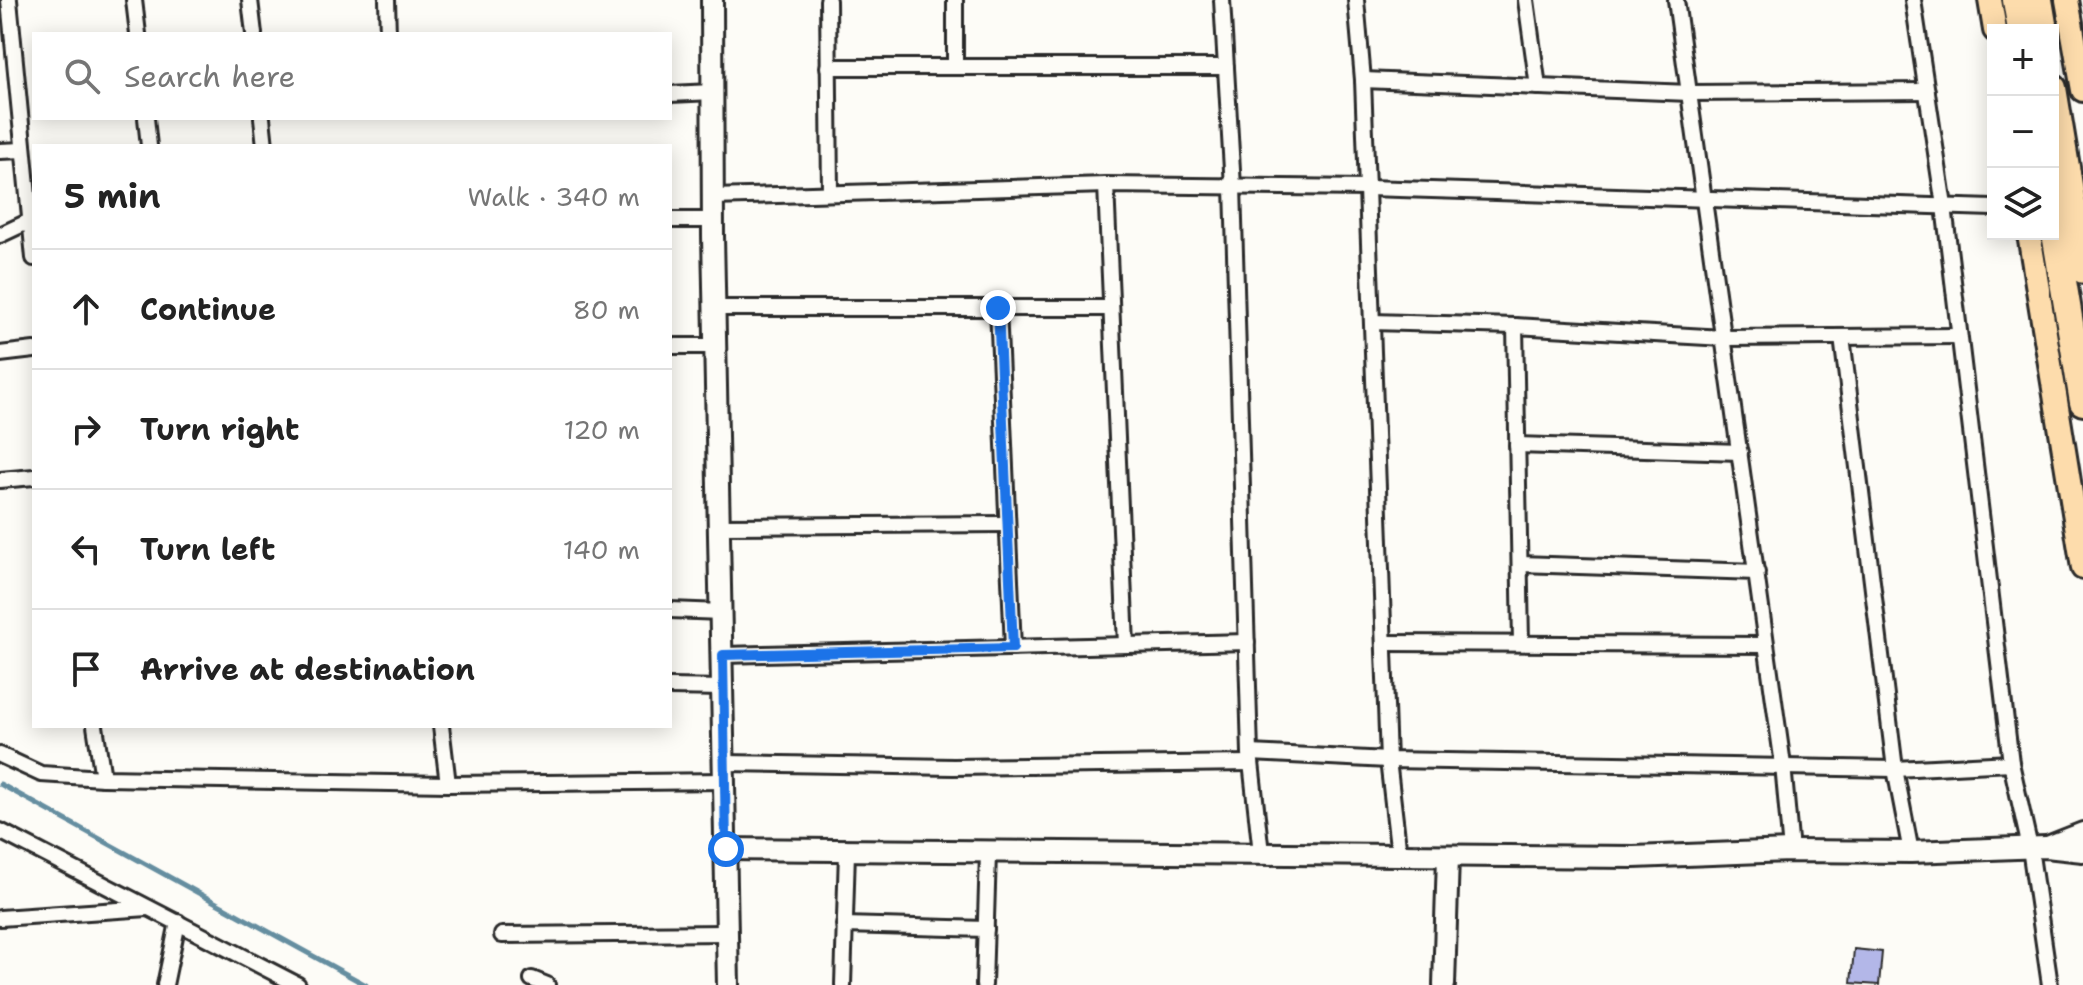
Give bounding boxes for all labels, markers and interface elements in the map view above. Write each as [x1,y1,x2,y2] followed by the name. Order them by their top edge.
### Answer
[1987,24,2059,240] map controls
[1987,24,2059,96] button: +
[32,32,672,120] search box
[60,54,104,98] icon: search
[124,56,295,97] text: Search here
[1987,96,2059,168] button: −
[1987,168,2059,240] button: layers
[64,173,161,219] text: 5 min
[467,179,640,214] text: Walk · 340 m
[64,287,108,331] icon: ahead
[140,289,276,330] text: Continue
[980,290,1016,326] route end
[573,292,640,327] text: 80 m
[64,407,108,451] icon: right
[140,409,299,450] text: Turn right
[564,412,640,447] text: 120 m
[64,527,108,571] icon: left
[140,529,275,570] text: Turn left
[563,532,640,567] text: 140 m
[64,647,108,691] icon: arrive
[140,649,475,690] text: Arrive at destination
[708,831,744,867] route start

